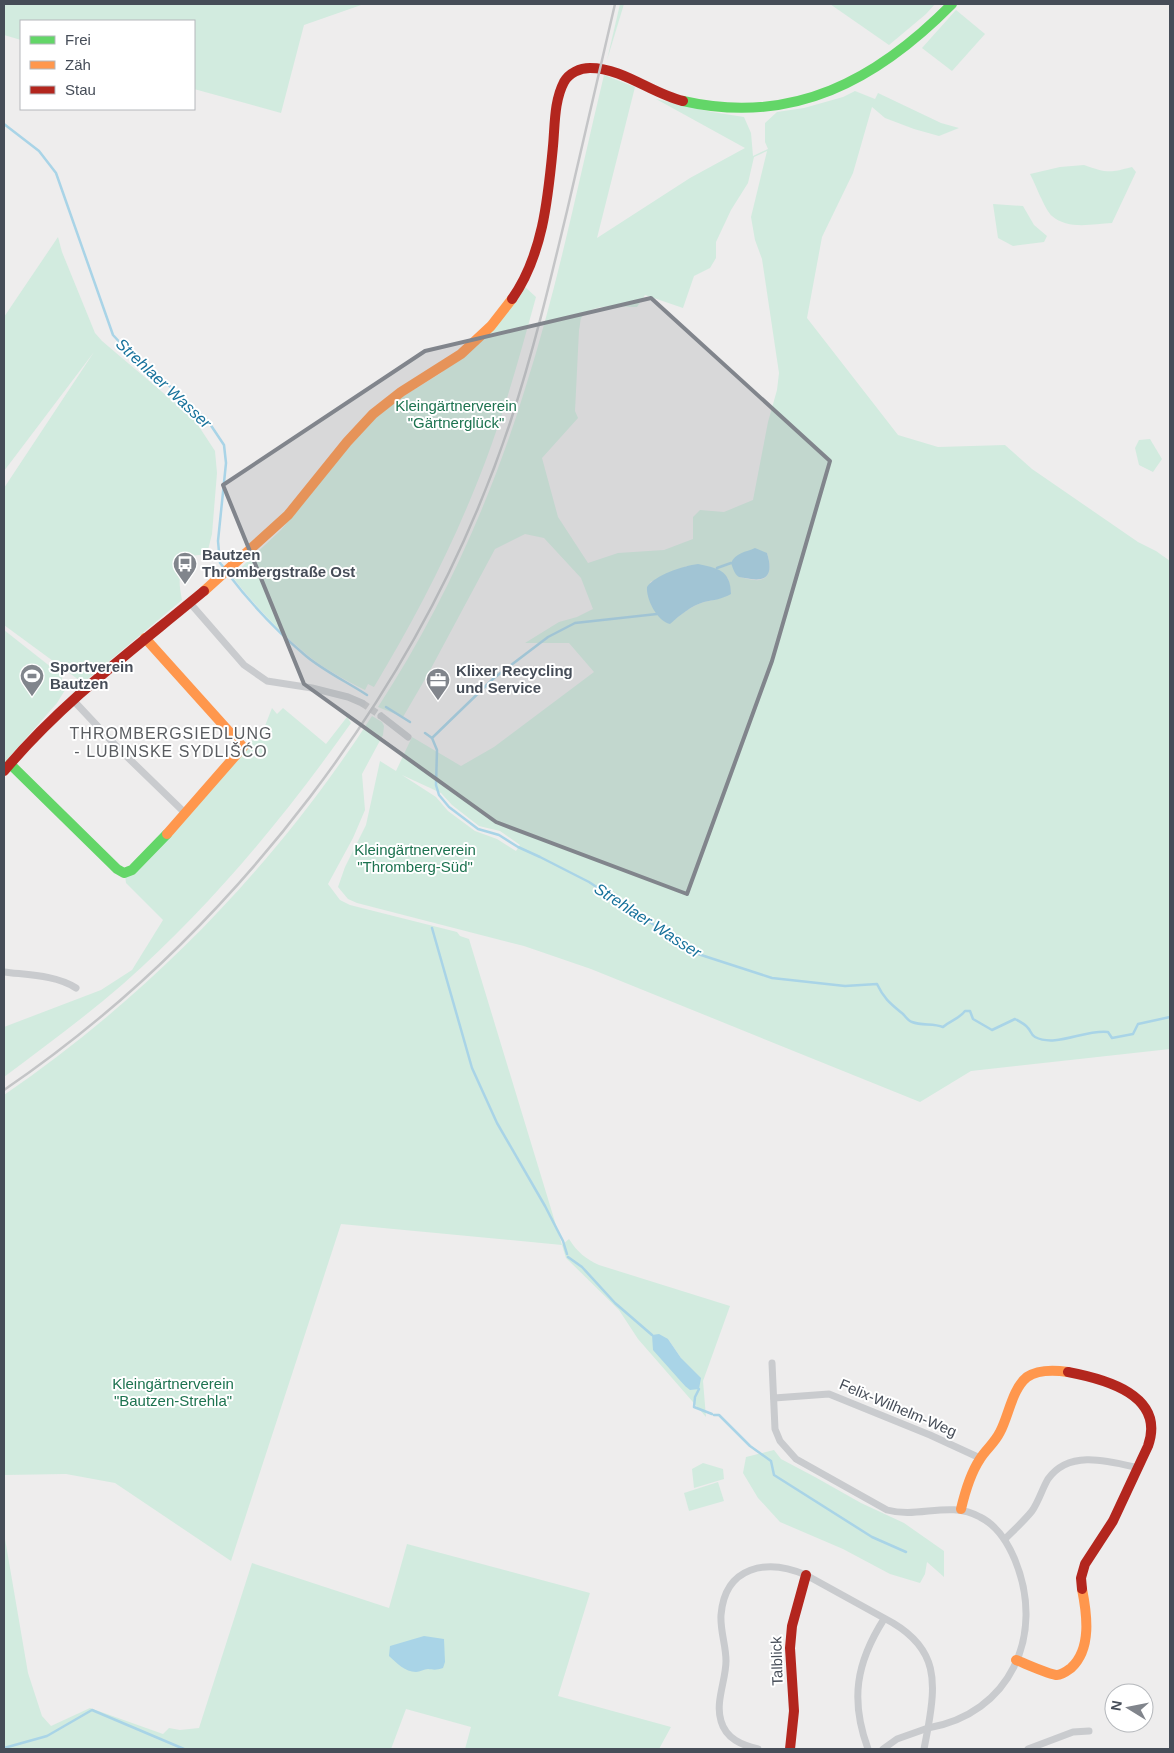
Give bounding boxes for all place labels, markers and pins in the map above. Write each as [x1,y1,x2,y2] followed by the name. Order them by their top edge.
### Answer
[202,546,355,580] place label: Bautzen Thrombergstraße Ost
[172,551,198,585] bus stop icon: Bautzen Thrombergstraße Ost
[50,658,133,692] place label: Sportverein Bautzen
[456,662,573,696] place label: Klixer Recycling und Service
[19,663,45,697] sports icon: Sportverein Bautzen
[425,667,451,701] office icon: Klixer Recycling und Service

